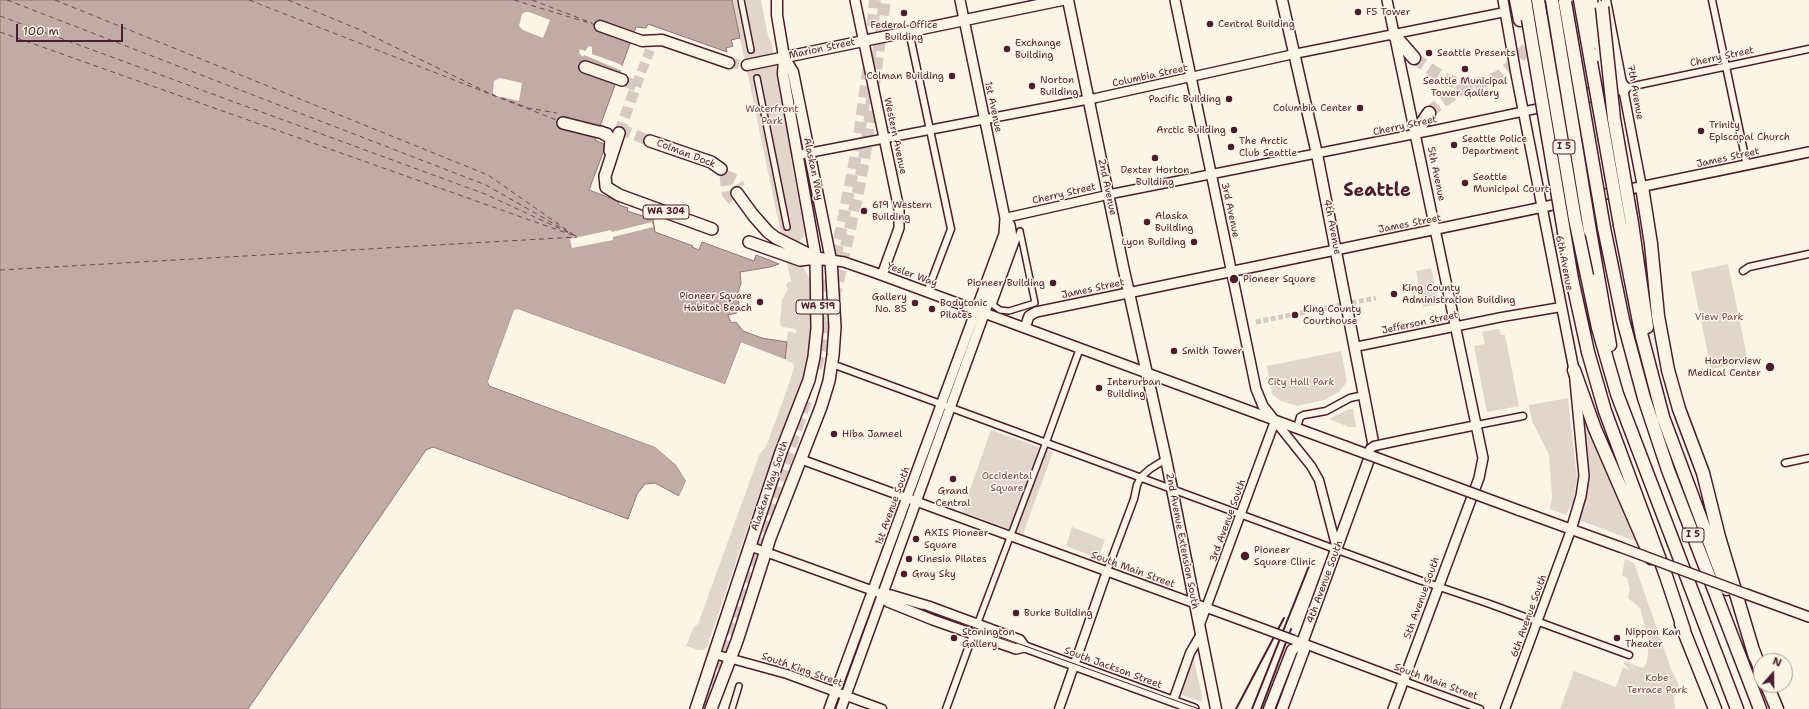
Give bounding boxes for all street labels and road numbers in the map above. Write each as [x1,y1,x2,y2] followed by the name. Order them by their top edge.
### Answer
[788,36,856,62] street label: Marion Street
[1689,44,1755,70] street label: Cherry Street
[1111,62,1189,90] street label: Columbia Street
[1624,63,1646,121] street label: 7th Avenue
[982,81,1004,133] street label: 1st Avenue
[881,97,909,175] street label: Western Avenue
[1372,113,1438,139] street label: Cherry Street
[655,137,717,171] street label: Colman Dock
[801,137,825,201] street label: Alaskan Way
[1553,140,1575,154] road number: I 5
[1695,145,1761,171] street label: James Street
[1424,146,1448,202] street label: 5th Avenue
[1095,158,1119,216] street label: 2nd Avenue
[1031,181,1097,207] street label: Cherry Street
[1218,181,1242,239] street label: 3rd Avenue
[1321,198,1343,256] street label: 4th Avenue
[643,205,689,219] road number: WA 304
[1377,212,1443,236] street label: James Street
[1553,234,1575,292] street label: 6th Avenue
[885,260,939,290] street label: Yesler Way
[1060,276,1126,302] street label: James Street
[796,300,840,314] road number: WA 519
[1381,309,1459,337] street label: Jefferson Street
[749,439,791,533] street label: Alaskan Way South
[873,465,913,547] street label: 1st Avenue South
[1163,472,1201,610] street label: 2nd Avenue Extension South
[1207,478,1249,564] street label: 3rd Avenue South
[1682,528,1704,542] road number: I 5
[1304,539,1346,625] street label: 4th Avenue South
[1089,549,1177,591] street label: South Main Street
[1402,555,1442,641] street label: 5th Avenue South
[1508,573,1550,659] street label: 6th Avenue South
[1062,645,1164,691] street label: South Jackson Street
[760,650,844,690] street label: South King Street
[1392,661,1480,703] street label: South Main Street

